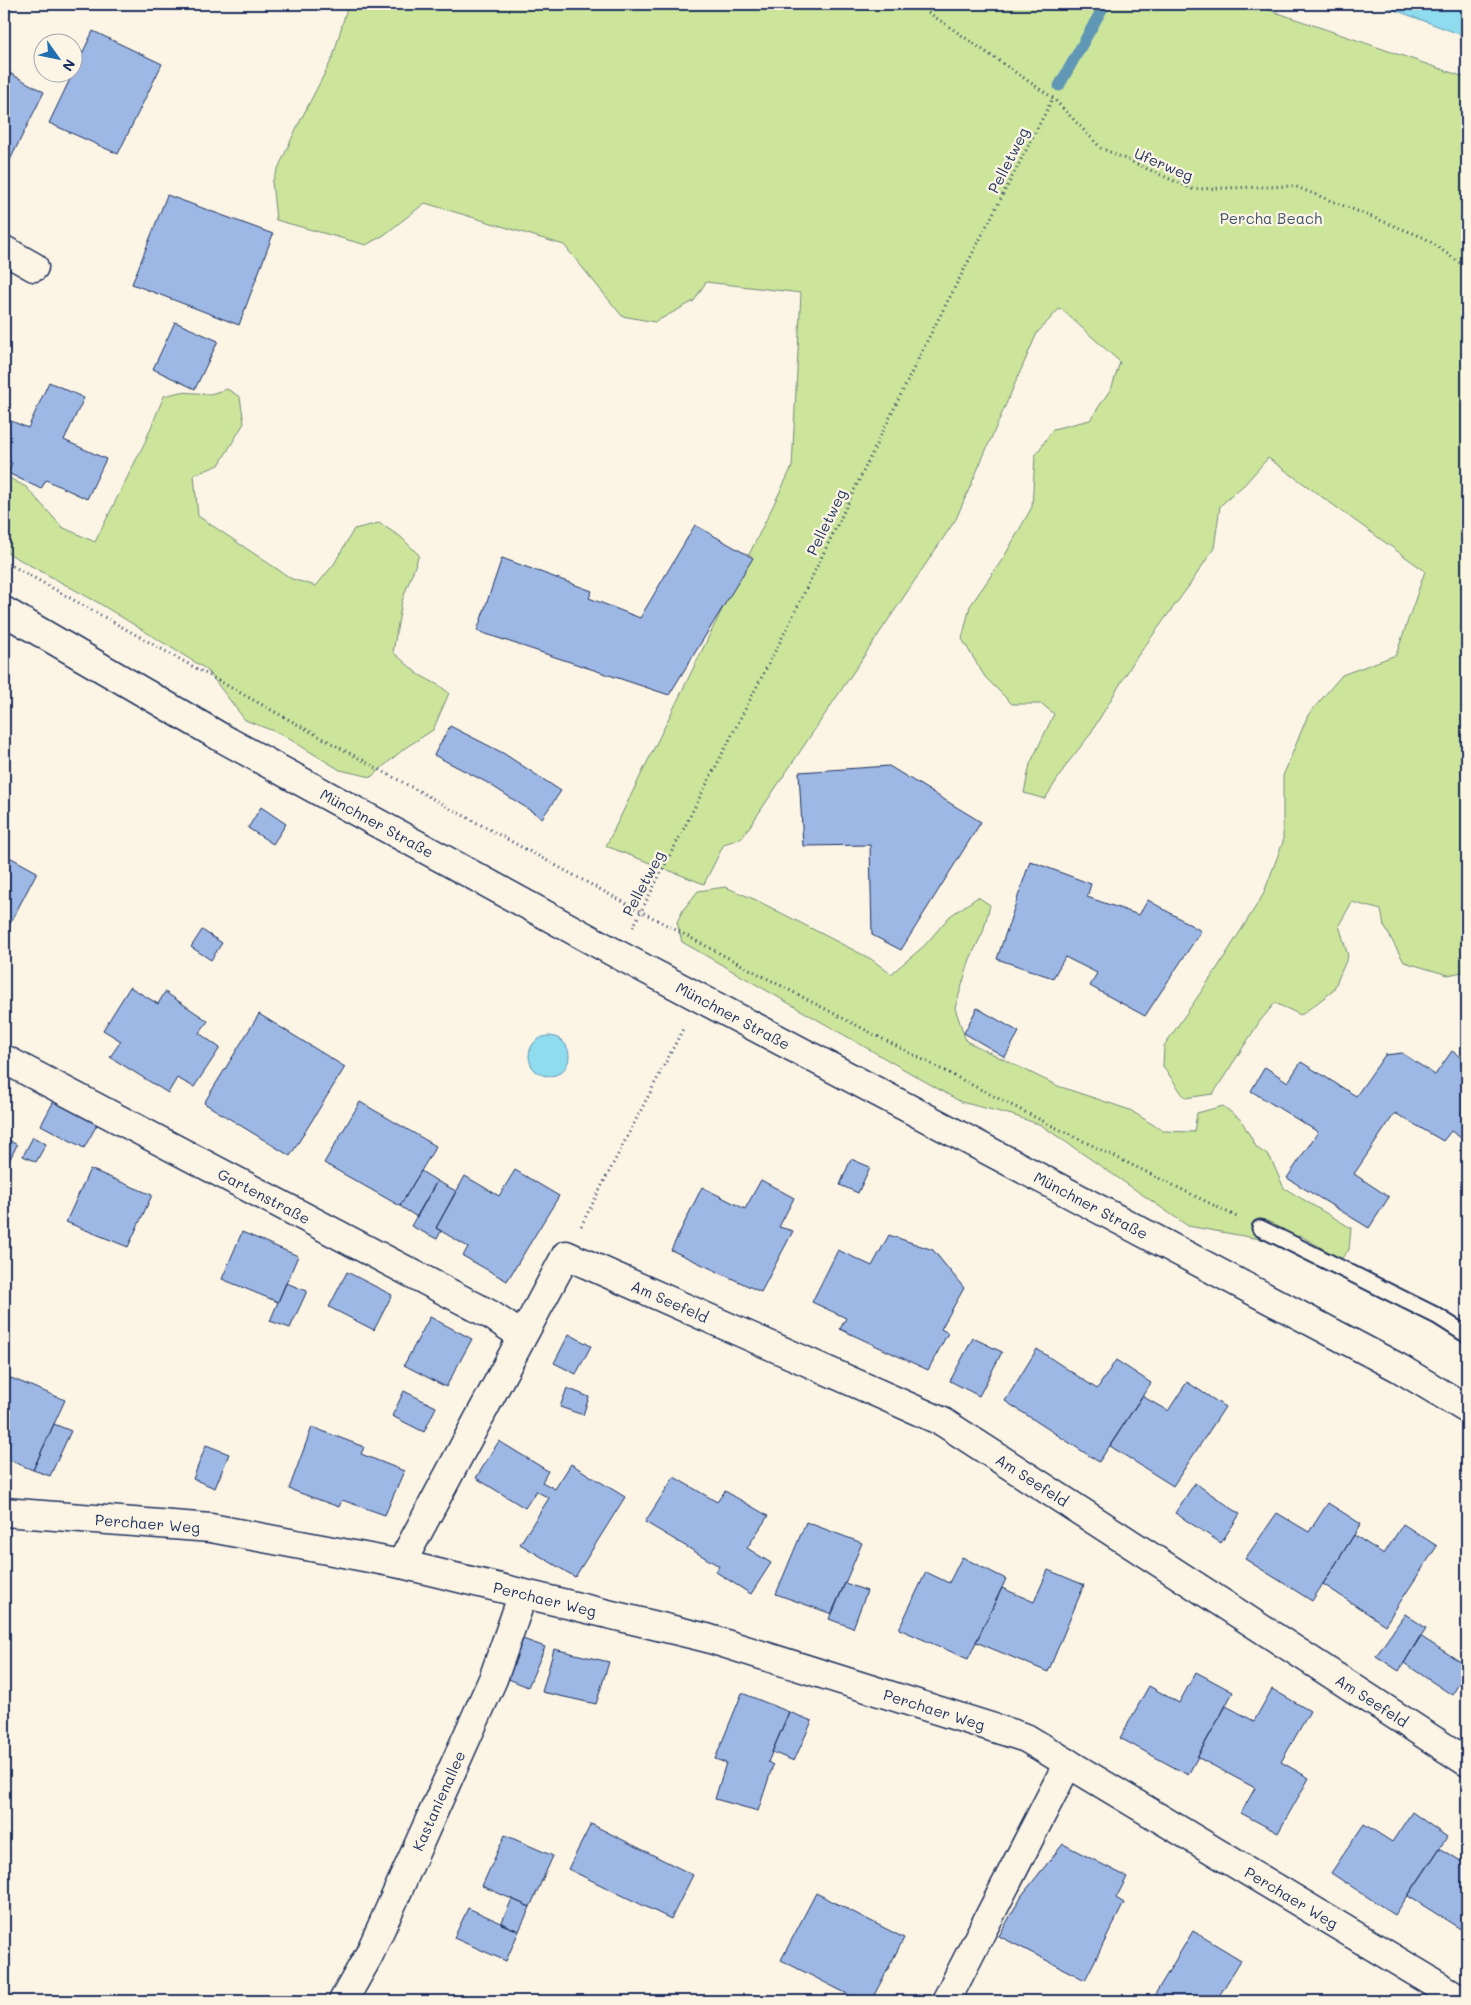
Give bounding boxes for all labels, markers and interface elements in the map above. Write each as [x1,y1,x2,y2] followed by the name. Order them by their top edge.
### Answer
[32,32,82,82] north arrow
[58,56,80,75] text: N
[983,123,1033,196] street label: Pelletweg
[1131,143,1197,185] street label: Uferweg
[1220,208,1322,228] park label: Percha Beach
[801,485,851,559] street label: Pelletweg
[317,784,437,862] street label: Münchner Straße
[617,846,669,919] street label: Pelletweg
[673,977,794,1054] street label: Münchner Straße
[215,1163,314,1228] street label: Gartenstraße
[1031,1167,1152,1243] street label: Münchner Straße
[628,1275,712,1327] street label: Am Seefeld
[992,1449,1072,1511] street label: Am Seefeld
[94,1509,201,1537] street label: Perchaer Weg
[491,1577,599,1621] street label: Perchaer Weg
[1332,1669,1412,1731] street label: Am Seefeld
[881,1684,988,1735] street label: Perchaer Weg
[407,1747,470,1854] street label: Kastanienallee
[1241,1862,1342,1933] street label: Perchaer Weg

